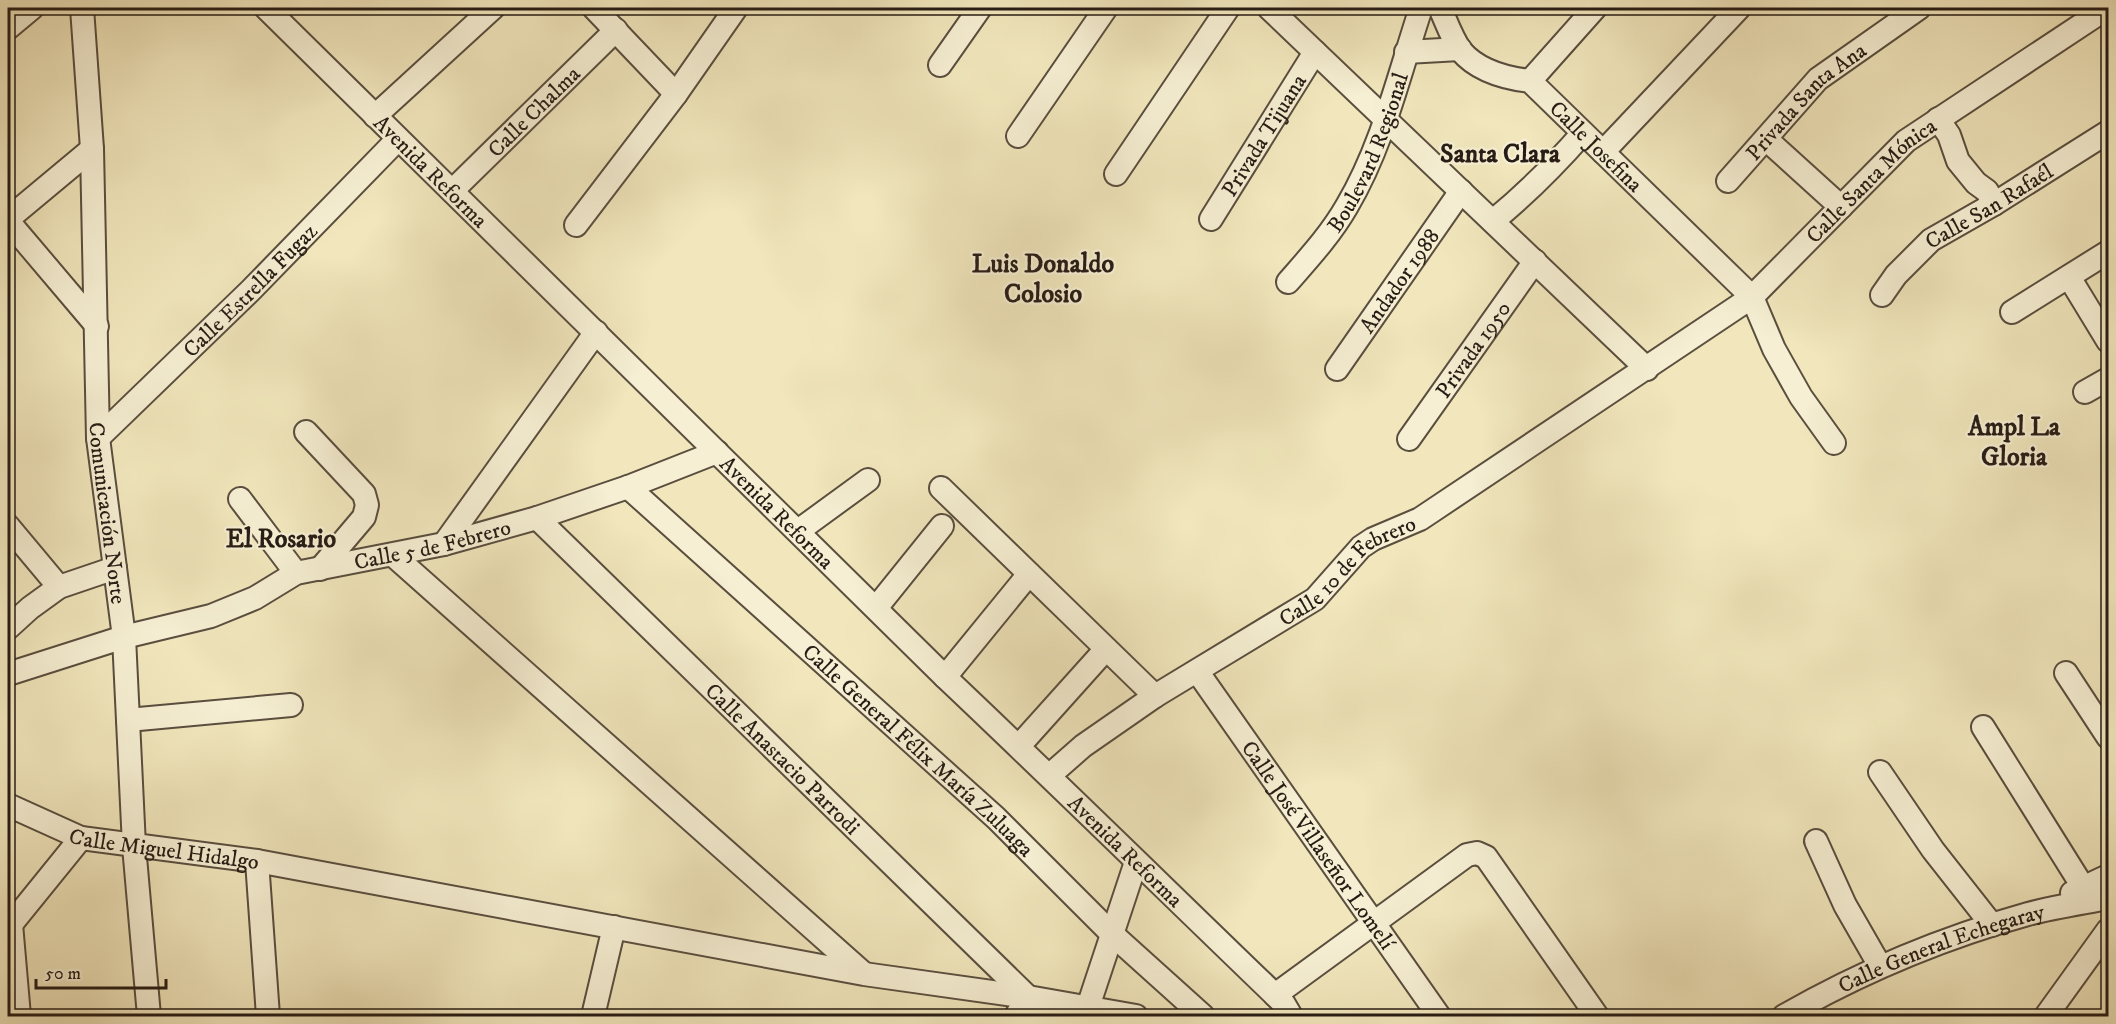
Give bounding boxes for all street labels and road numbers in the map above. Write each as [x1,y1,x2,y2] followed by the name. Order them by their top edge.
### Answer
[1740,37,1873,167] street label: Privada Santa Ana
[482,60,587,164] street label: Calle Chalma
[1216,69,1313,202] street label: Privada Tijuana
[1322,69,1415,238] street label: Boulevard Regional
[1543,95,1648,199] street label: Calle Josefina
[367,110,494,235] street label: Avenida Reforma
[1801,112,1943,250] street label: Calle Santa Mónica
[1921,158,2059,256] street label: Calle San Rafaél
[178,218,324,364] street label: Calle Estrella Fugaz
[1354,224,1446,339] street label: Andador 1988
[1430,296,1517,404] street label: Privada 1950
[83,422,132,606] street label: Comunicación Norte
[714,451,840,576] street label: Avenida Reforma
[1274,510,1420,633] street label: Calle 10 de Febrero
[352,514,514,576] street label: Calle 5 de Febrero
[797,639,1039,864] street label: Calle General Félix María Zuluaga
[699,678,865,841] street label: Calle Anastacio Parrodi
[1235,736,1401,956] street label: Calle José Villaseñor Lomelí
[1062,790,1189,914] street label: Avenida Reforma
[64,822,260,876] street label: Calle Miguel Hidalgo
[1834,898,2048,1000] street label: Calle General Echegaray

